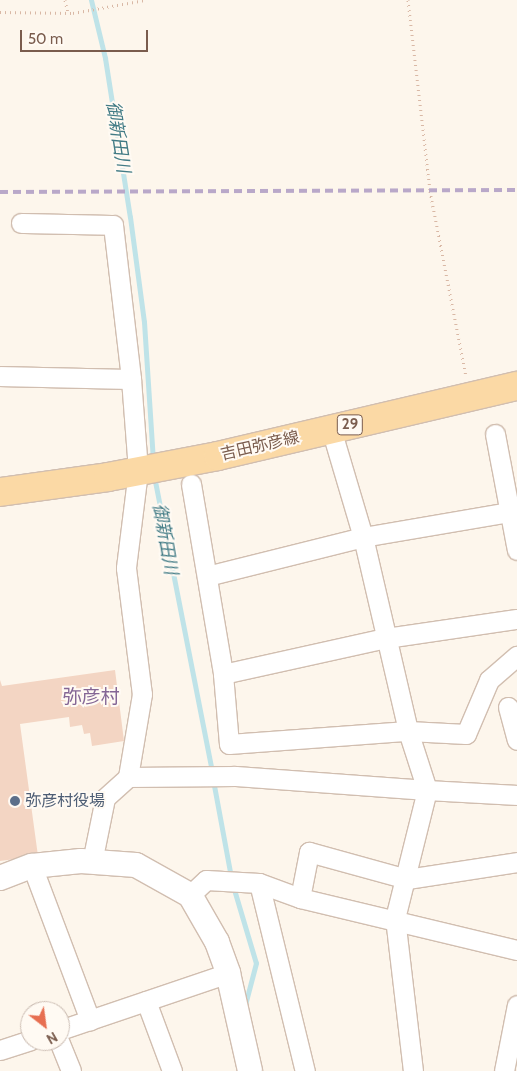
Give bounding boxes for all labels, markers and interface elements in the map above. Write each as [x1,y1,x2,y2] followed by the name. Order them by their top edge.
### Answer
[22,20,150,52] scale bar
[28,30,63,48] text: 50 m
[102,100,134,174] water label: 御新田川
[336,412,364,438] road number: 29
[219,428,301,464] street label: 吉田弥彦線
[148,502,182,576] water label: 御新田川
[63,686,119,708] district label: 弥彦村
[25,791,105,811] place label: 弥彦村役場
[9,795,21,807] marker: 弥彦村役場
[20,1001,70,1051] north arrow
[43,1028,61,1048] text: N

